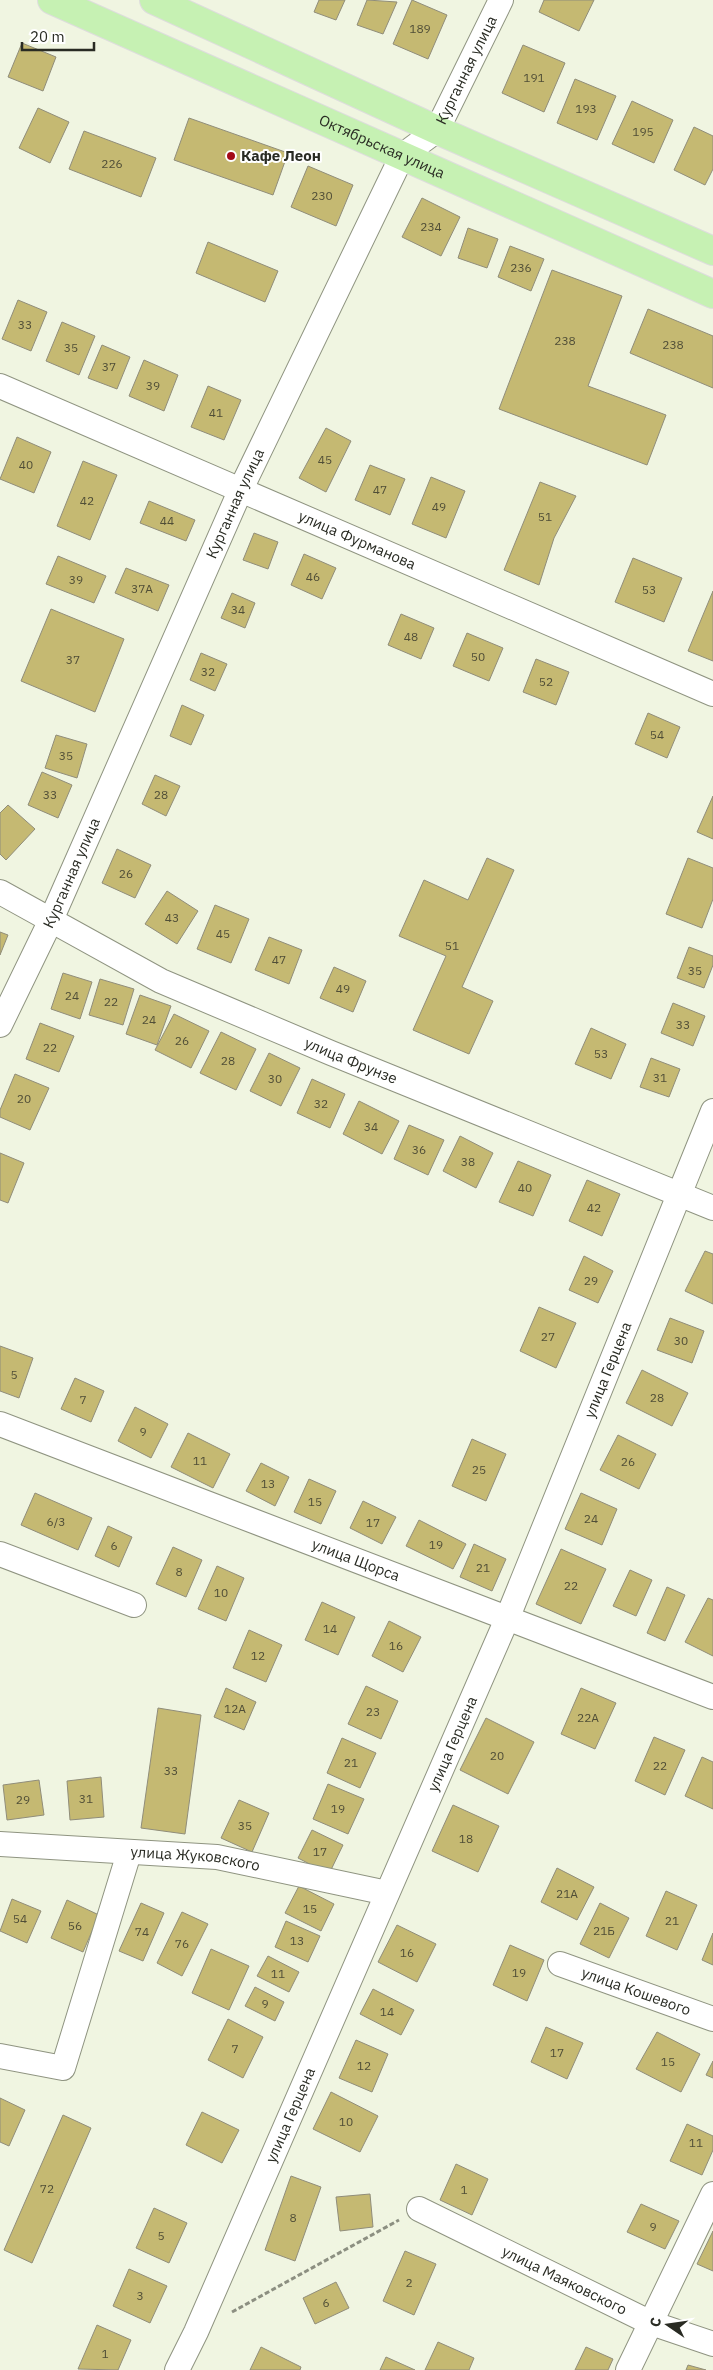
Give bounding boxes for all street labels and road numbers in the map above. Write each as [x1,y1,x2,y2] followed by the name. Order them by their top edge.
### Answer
[431,12,501,127] street label: Курганная улица
[316,110,448,183] street label: Октябрьская улица
[202,445,268,561] street label: Курганная улица
[296,506,419,574] street label: улица Фурманова
[38,815,104,931] street label: Курганная улица
[302,1033,400,1088] street label: улица Фрунзе
[579,1319,635,1421] street label: улица Герцена
[309,1534,403,1585] street label: улица Щорса
[423,1693,481,1794] street label: улица Герцена
[130,1842,262,1875] street label: улица Жуковского
[579,1963,694,2019] street label: улица Кошевого
[261,2064,319,2166] street label: улица Герцена
[499,2241,630,2319] street label: улица Маяковского

